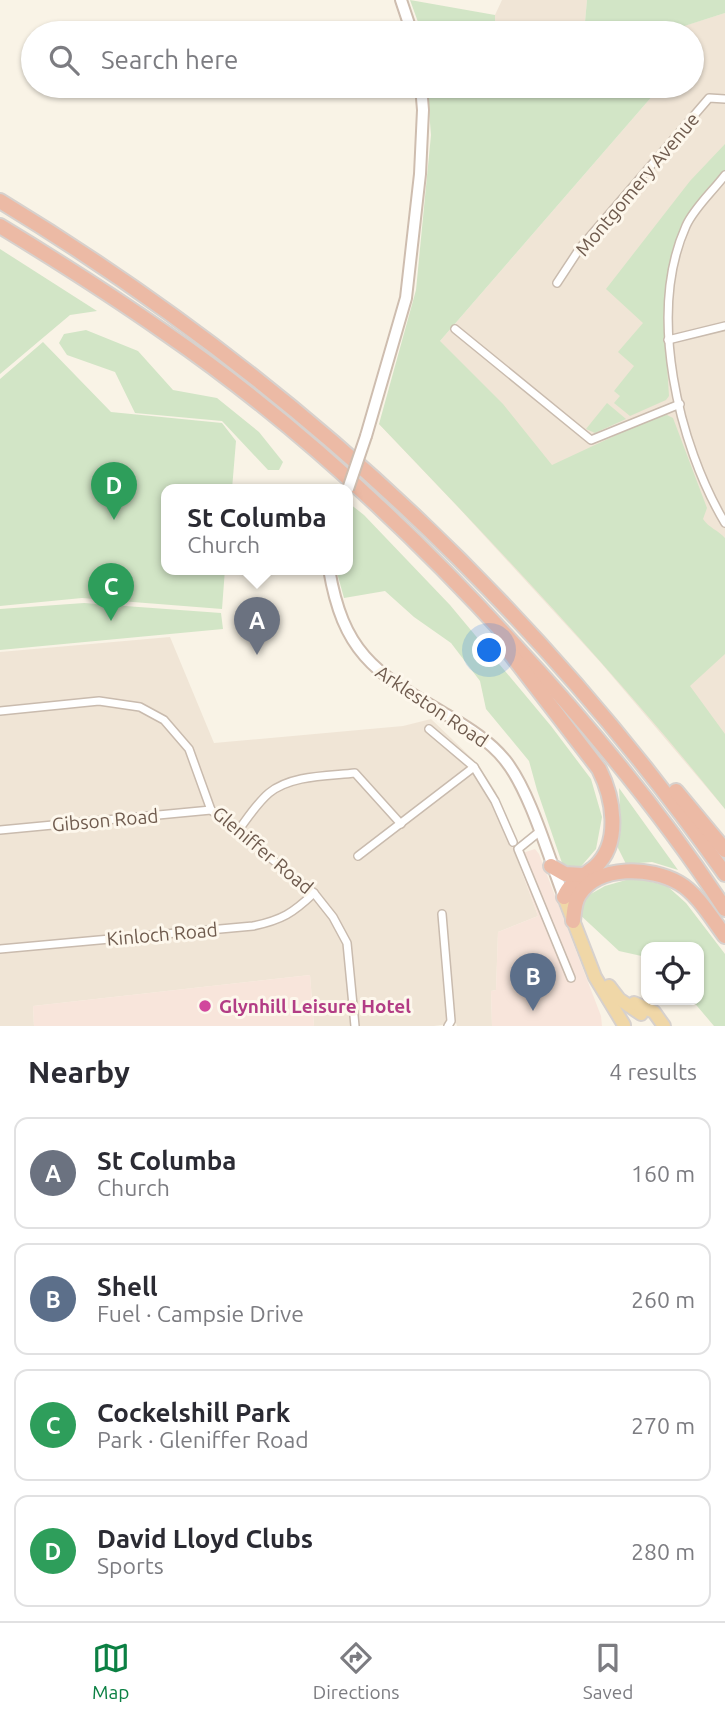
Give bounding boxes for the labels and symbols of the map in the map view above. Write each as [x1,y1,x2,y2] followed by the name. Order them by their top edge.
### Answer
[571,108,703,260] street label: Montgomery Avenue
[91,462,137,520] pin: D
[88,563,134,621] pin: C
[234,597,280,655] pin: A
[472,633,506,667] your location
[372,660,492,752] street label: Arkleston Road
[209,802,317,898] street label: Gleniffer Road
[51,804,159,836] street label: Gibson Road
[106,918,218,950] street label: Kinloch Road
[510,953,556,1011] pin: B
[219,995,411,1017] place label: Glynhill Leisure Hotel
[197,998,213,1014] marker: Glynhill Leisure Hotel

